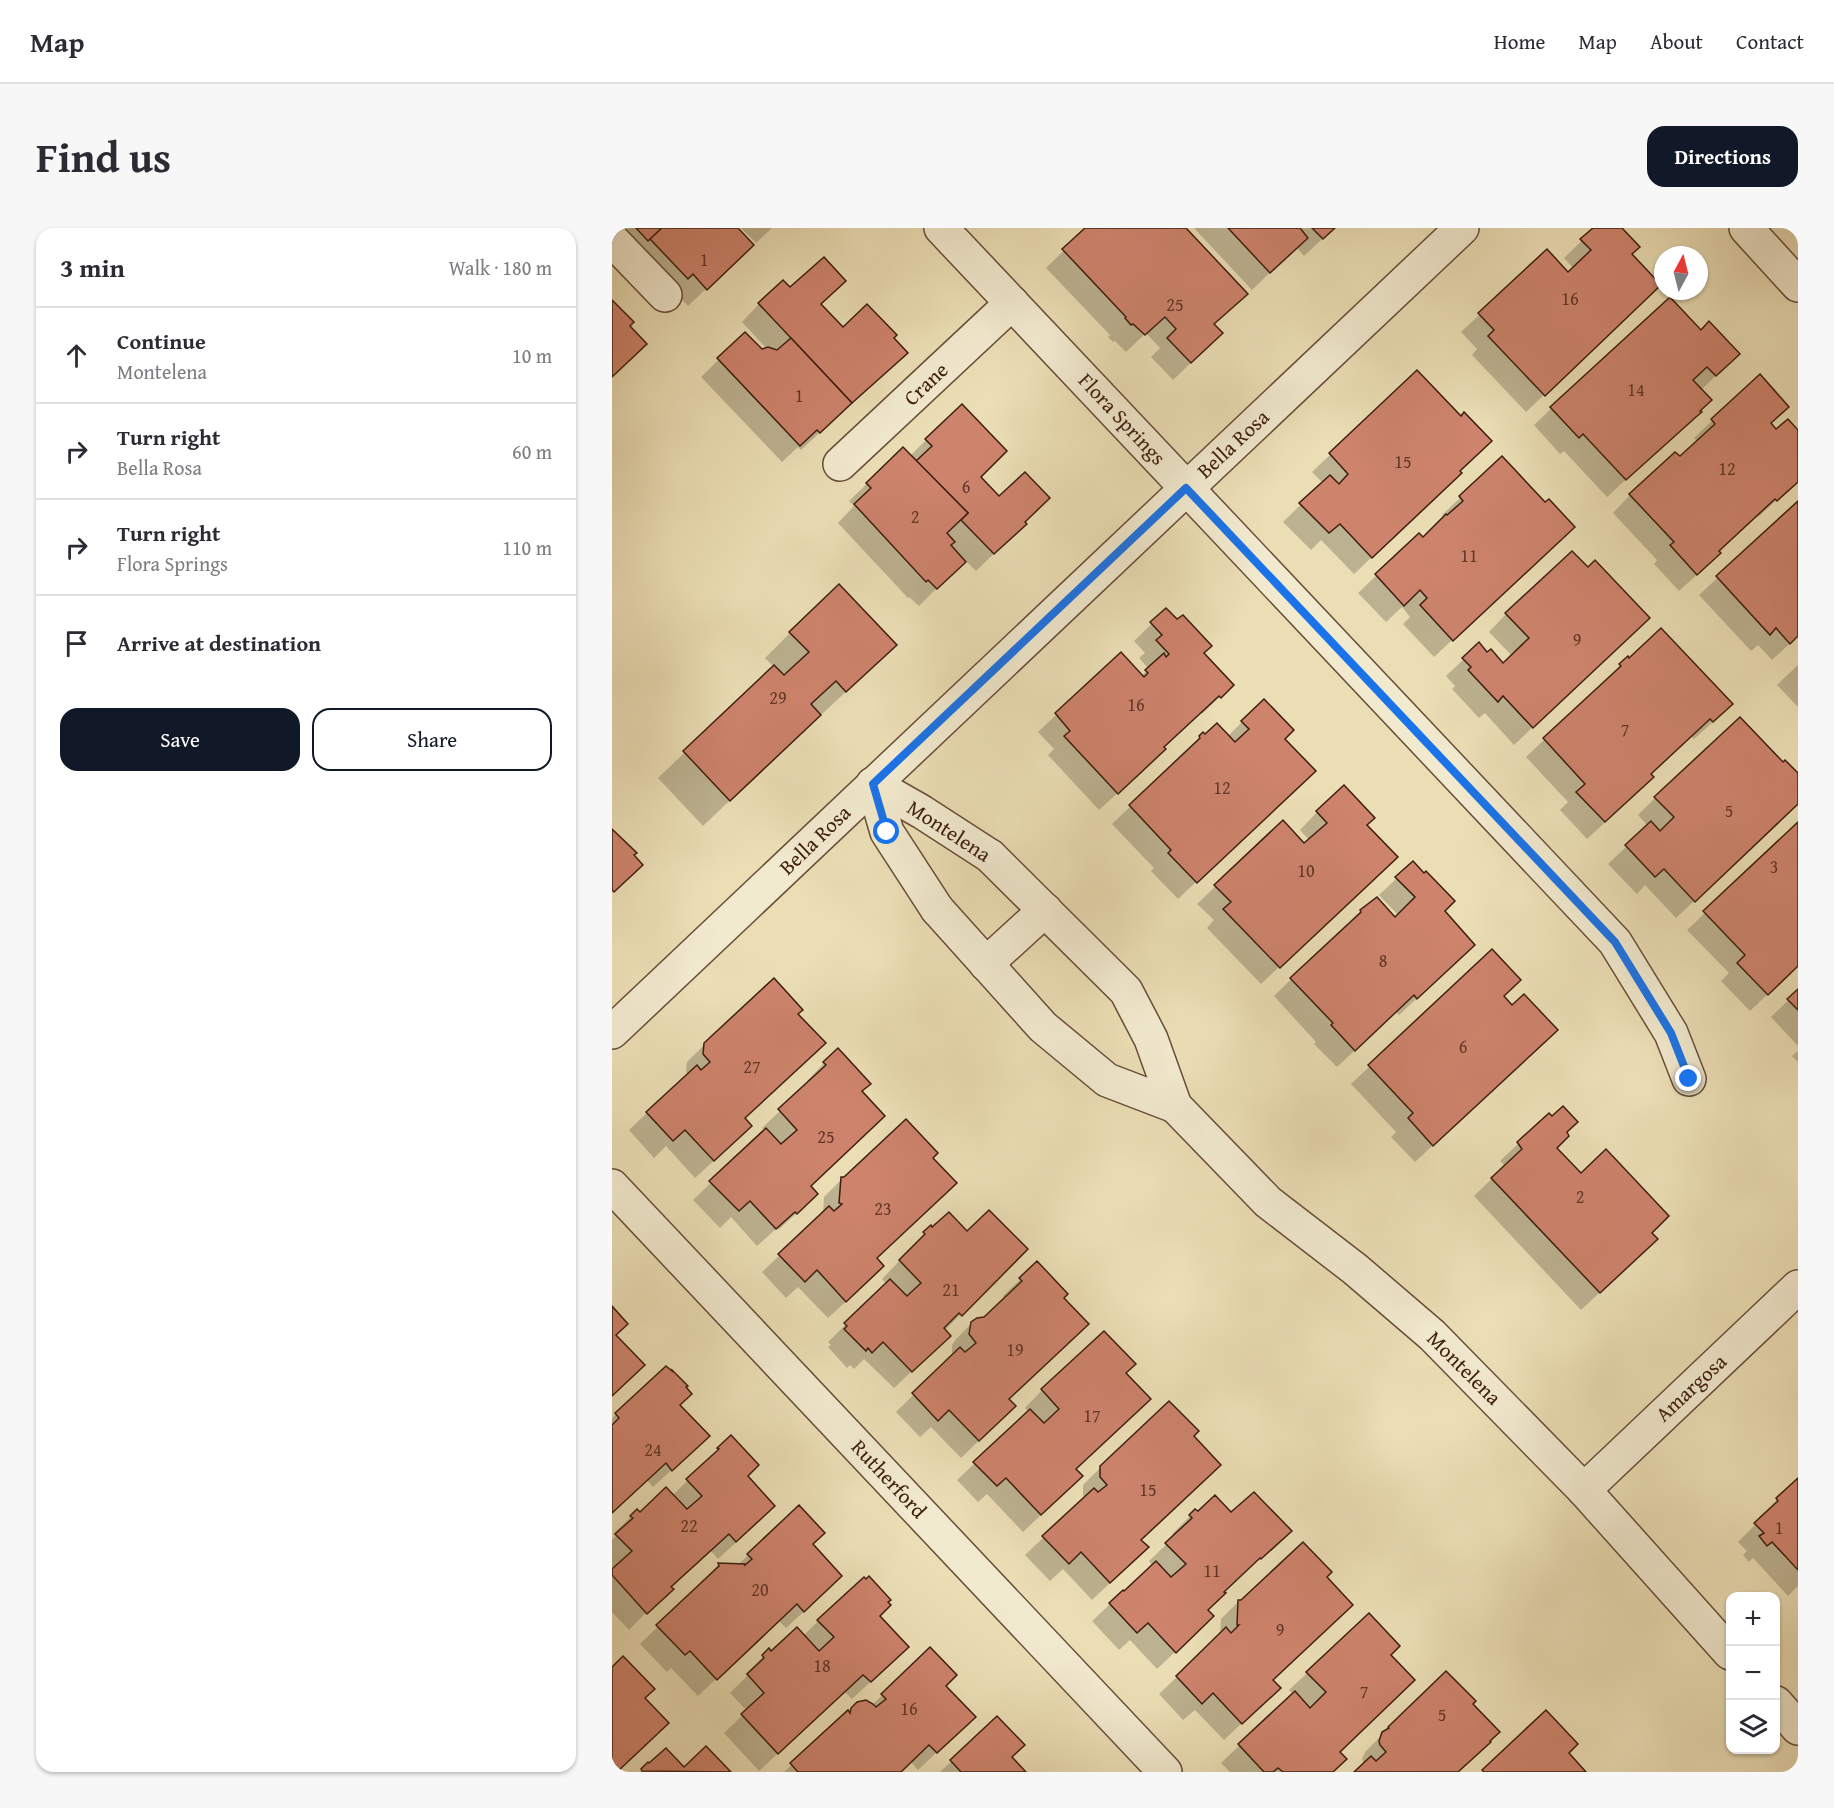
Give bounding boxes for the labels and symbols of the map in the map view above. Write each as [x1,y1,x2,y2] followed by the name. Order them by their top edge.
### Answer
[700,246,708,273] house number: 1
[1654,246,1708,300] north arrow
[1561,285,1579,312] house number: 16
[1166,291,1184,318] house number: 25
[896,355,955,413] street label: Crane
[1071,365,1173,472] street label: Flora Springs
[1627,376,1645,403] house number: 14
[795,382,803,409] house number: 1
[1189,402,1276,485] street label: Bella Rosa
[1394,448,1412,475] house number: 15
[1718,455,1736,482] house number: 12
[962,473,970,500] house number: 6
[911,503,919,530] house number: 2
[1460,542,1478,569] house number: 11
[1573,626,1581,653] house number: 9
[769,684,787,711] house number: 29
[1127,691,1145,718] house number: 16
[1621,716,1629,743] house number: 7
[1213,774,1231,801] house number: 12
[901,792,997,869] street label: Montelena
[772,797,858,882] street label: Bella Rosa
[1725,797,1733,824] house number: 5
[873,818,899,844] route start
[1770,853,1778,880] house number: 3
[1297,857,1315,884] house number: 10
[1379,947,1387,974] house number: 8
[1459,1033,1467,1060] house number: 6
[743,1053,761,1080] house number: 27
[1675,1065,1701,1091] route end
[817,1123,835,1150] house number: 25
[1576,1183,1584,1210] house number: 2
[874,1195,892,1222] house number: 23
[942,1276,960,1303] house number: 21
[1420,1323,1509,1412] street label: Montelena
[1006,1336,1024,1363] house number: 19
[1648,1346,1733,1429] street label: Amargosa
[1083,1402,1101,1429] house number: 17
[845,1432,935,1526] street label: Rutherford
[644,1436,662,1463] house number: 24
[1139,1476,1157,1503] house number: 15
[680,1512,698,1539] house number: 22
[1775,1514,1783,1541] house number: 1
[1203,1557,1221,1584] house number: 11
[751,1576,769,1603] house number: 20
[1276,1616,1284,1643] house number: 9
[813,1652,831,1679] house number: 18
[1360,1678,1368,1705] house number: 7
[900,1695,918,1722] house number: 16
[1438,1701,1446,1728] house number: 5

